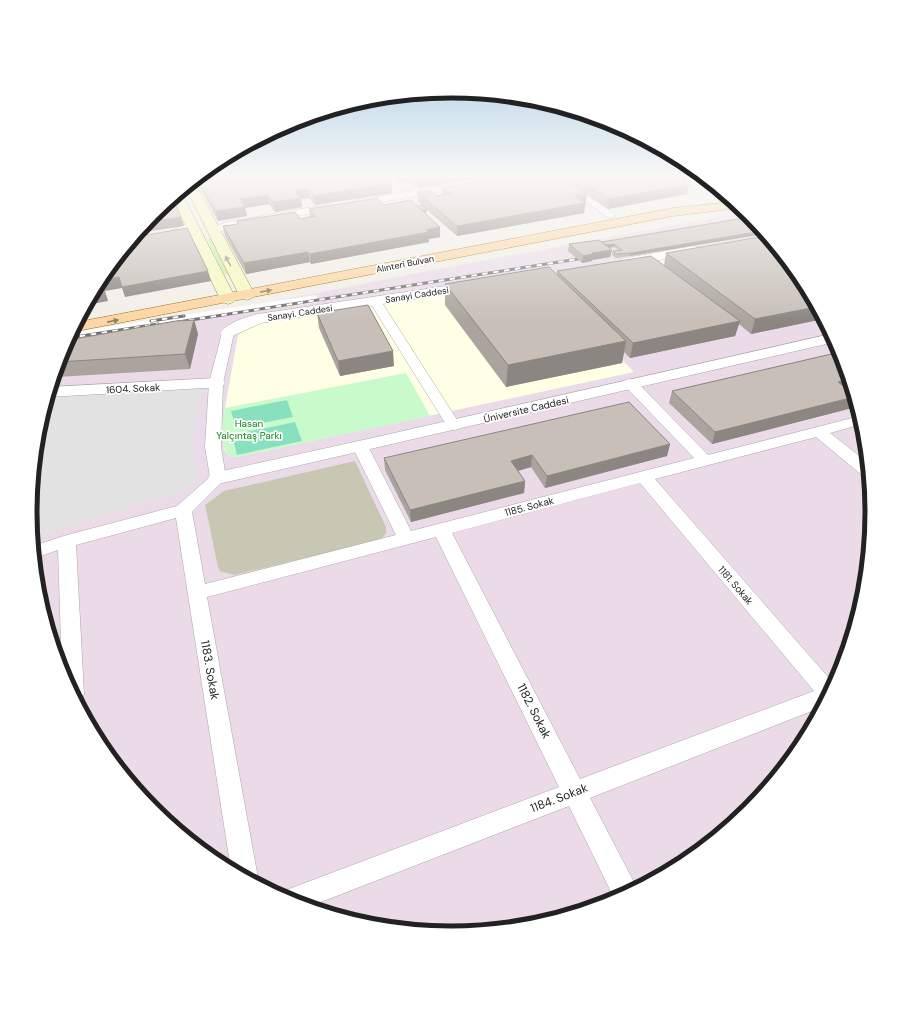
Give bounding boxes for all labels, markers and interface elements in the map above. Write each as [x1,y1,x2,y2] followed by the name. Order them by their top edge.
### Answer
[375,252,435,276] street label: Alınteri Bulvarı
[225,255,232,266] one-way arrow
[384,284,450,306] street label: Sanayi Caddesi
[260,288,272,294] one-way arrow
[267,302,333,324] street label: Sanayi. Caddesi
[107,318,119,324] one-way arrow
[106,381,160,396] street label: 1604. Sokak
[482,393,570,426] street label: Üniversite Caddesi
[216,417,282,442] park label: Hasan Yalçıntaş Parkı
[503,494,555,519] street label: 1185. Sokak
[715,563,756,607] street label: 1181. Sokak
[197,639,223,701] street label: 1183. Sokak
[513,681,555,741] street label: 1182. Sokak
[528,780,590,816] street label: 1184. Sokak

